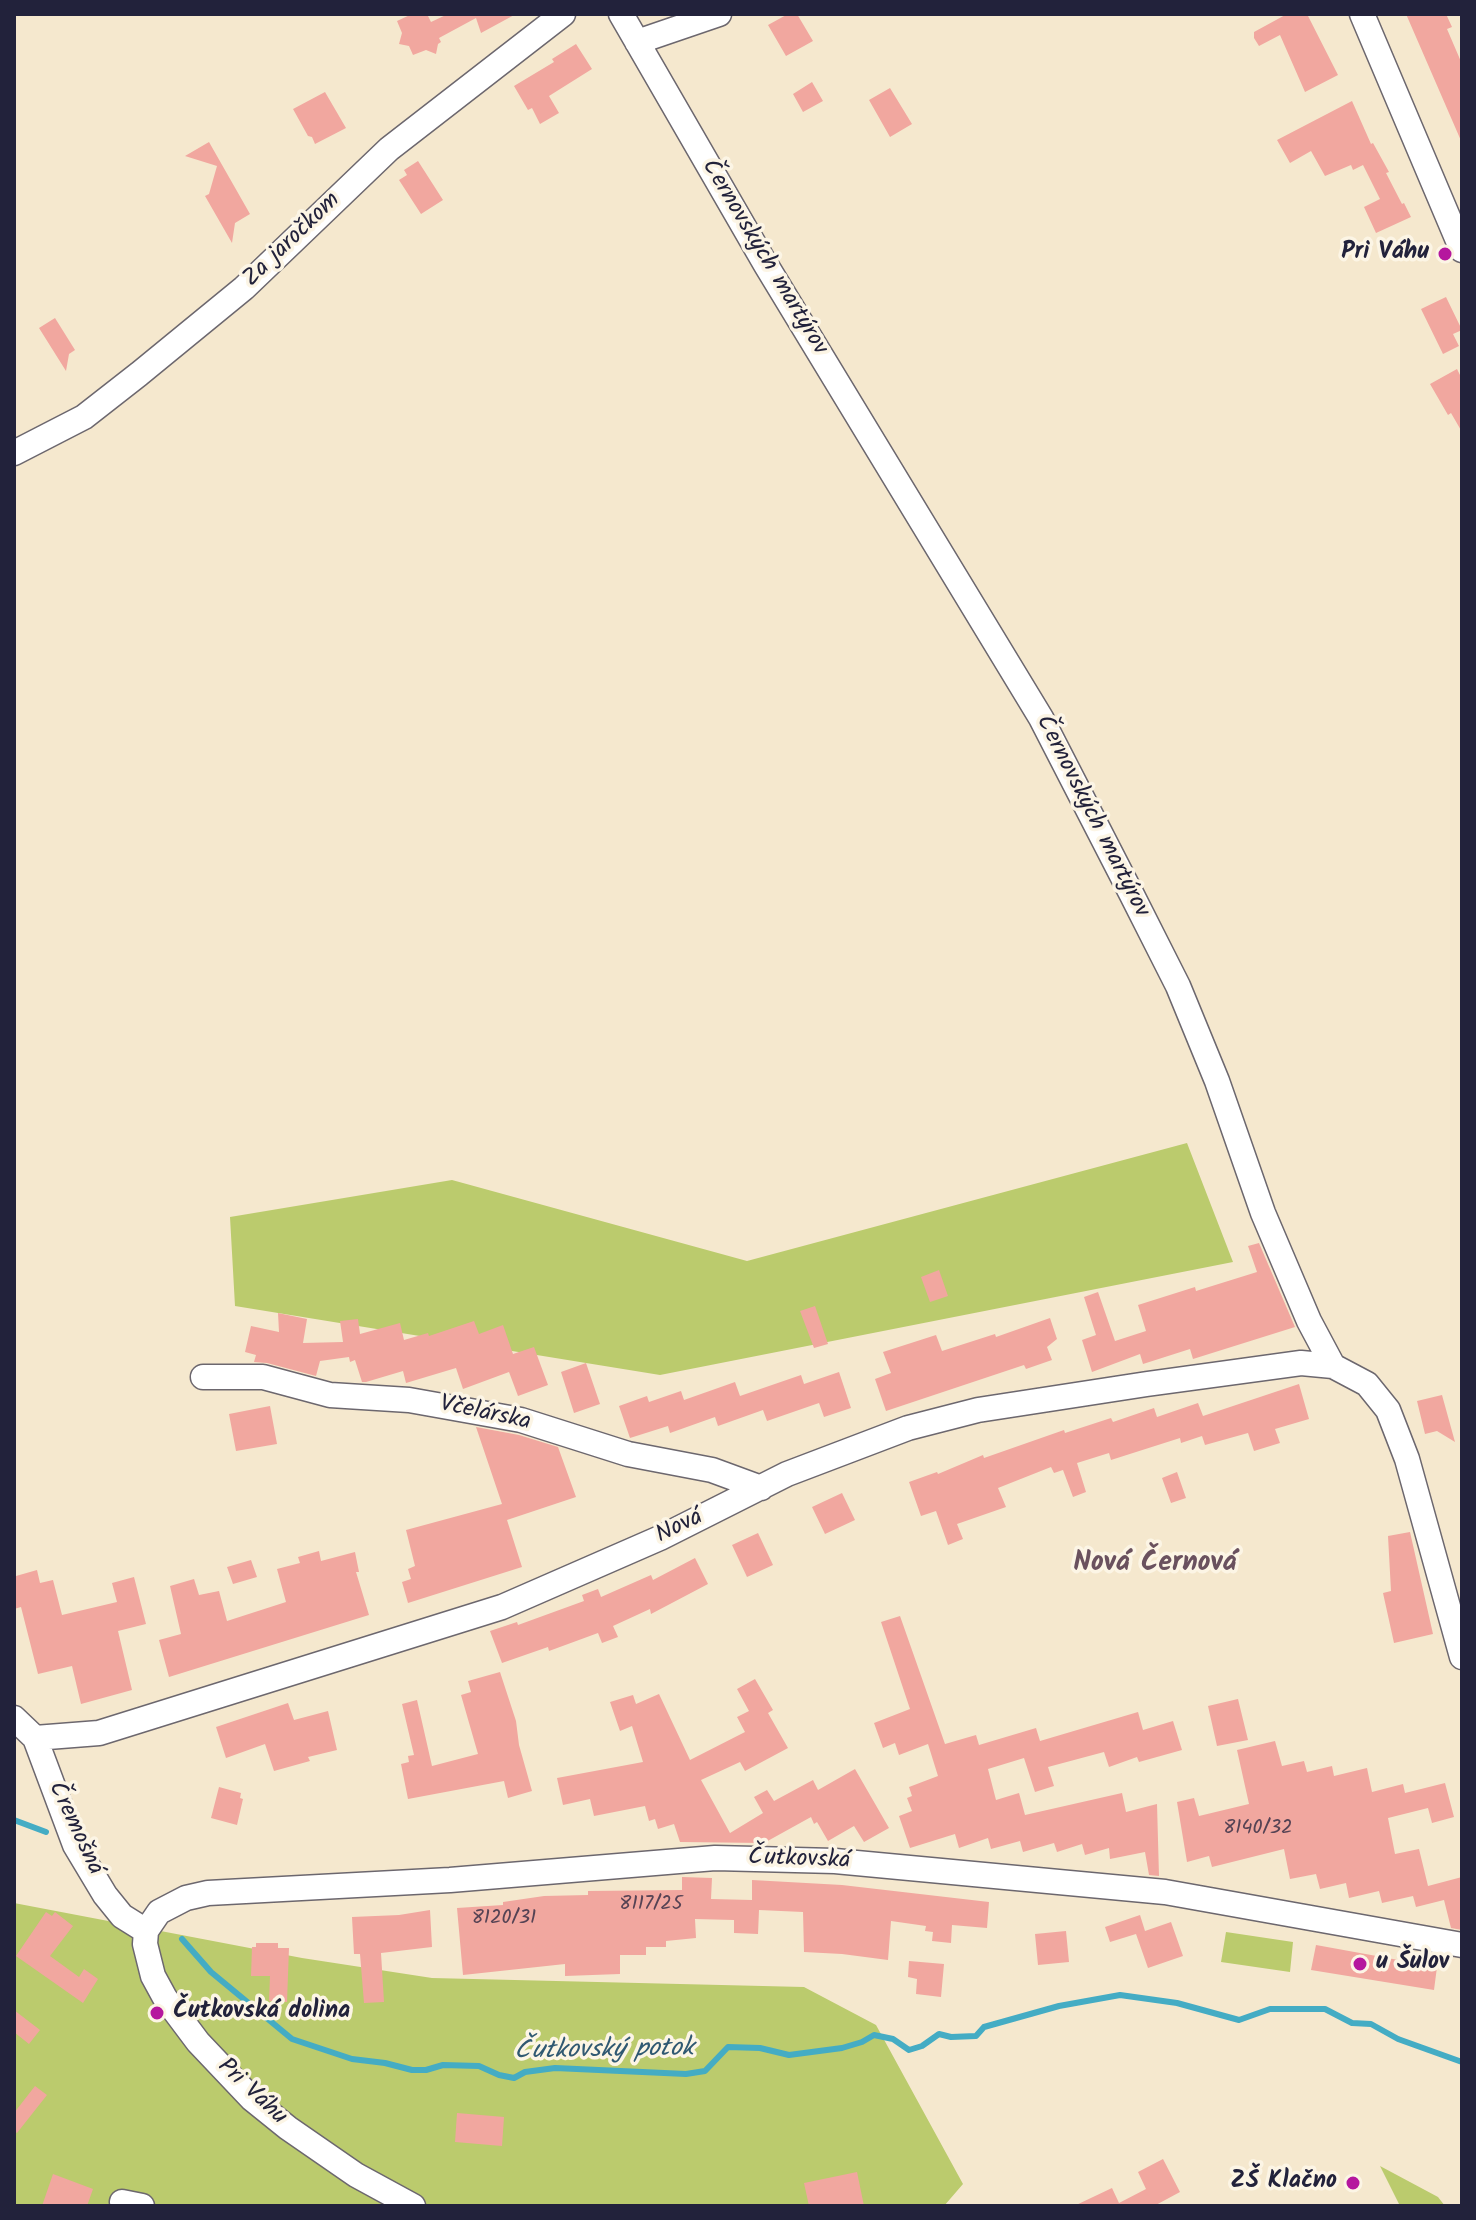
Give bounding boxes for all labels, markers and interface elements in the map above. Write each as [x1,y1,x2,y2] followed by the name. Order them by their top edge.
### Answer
[693,155,833,361] street label: Černovských martýrov
[238,188,348,294] street label: Za jaročkom
[1341,240,1429,268] place label: Pri Váhu
[1436,245,1454,263] marker: Pri Váhu
[1028,711,1154,923] street label: Černovských martýrov
[437,1391,533,1439] street label: Včelárska
[652,1504,708,1552] street label: Nová
[1073,1548,1237,1582] district label: Nová Černová
[40,1778,108,1880] street label: Čremošná
[1223,1818,1293,1842] house number: 8140/32
[747,1845,851,1877] street label: Čutkovská
[619,1894,683,1918] house number: 8117/25
[472,1908,536,1932] house number: 8120/31
[1376,1950,1449,1978] place label: u Šulov
[1351,1955,1369,1973] marker: u Šulov
[173,1999,350,2027] place label: Čutkovská dolina
[148,2004,166,2022] marker: Čutkovská dolina
[514,2035,694,2069] water label: Čutkovský potok
[210,2054,292,2132] street label: Pri Váhu
[1230,2169,1337,2197] place label: ZŠ Klačno
[1344,2174,1362,2192] marker: ZŠ Klačno

